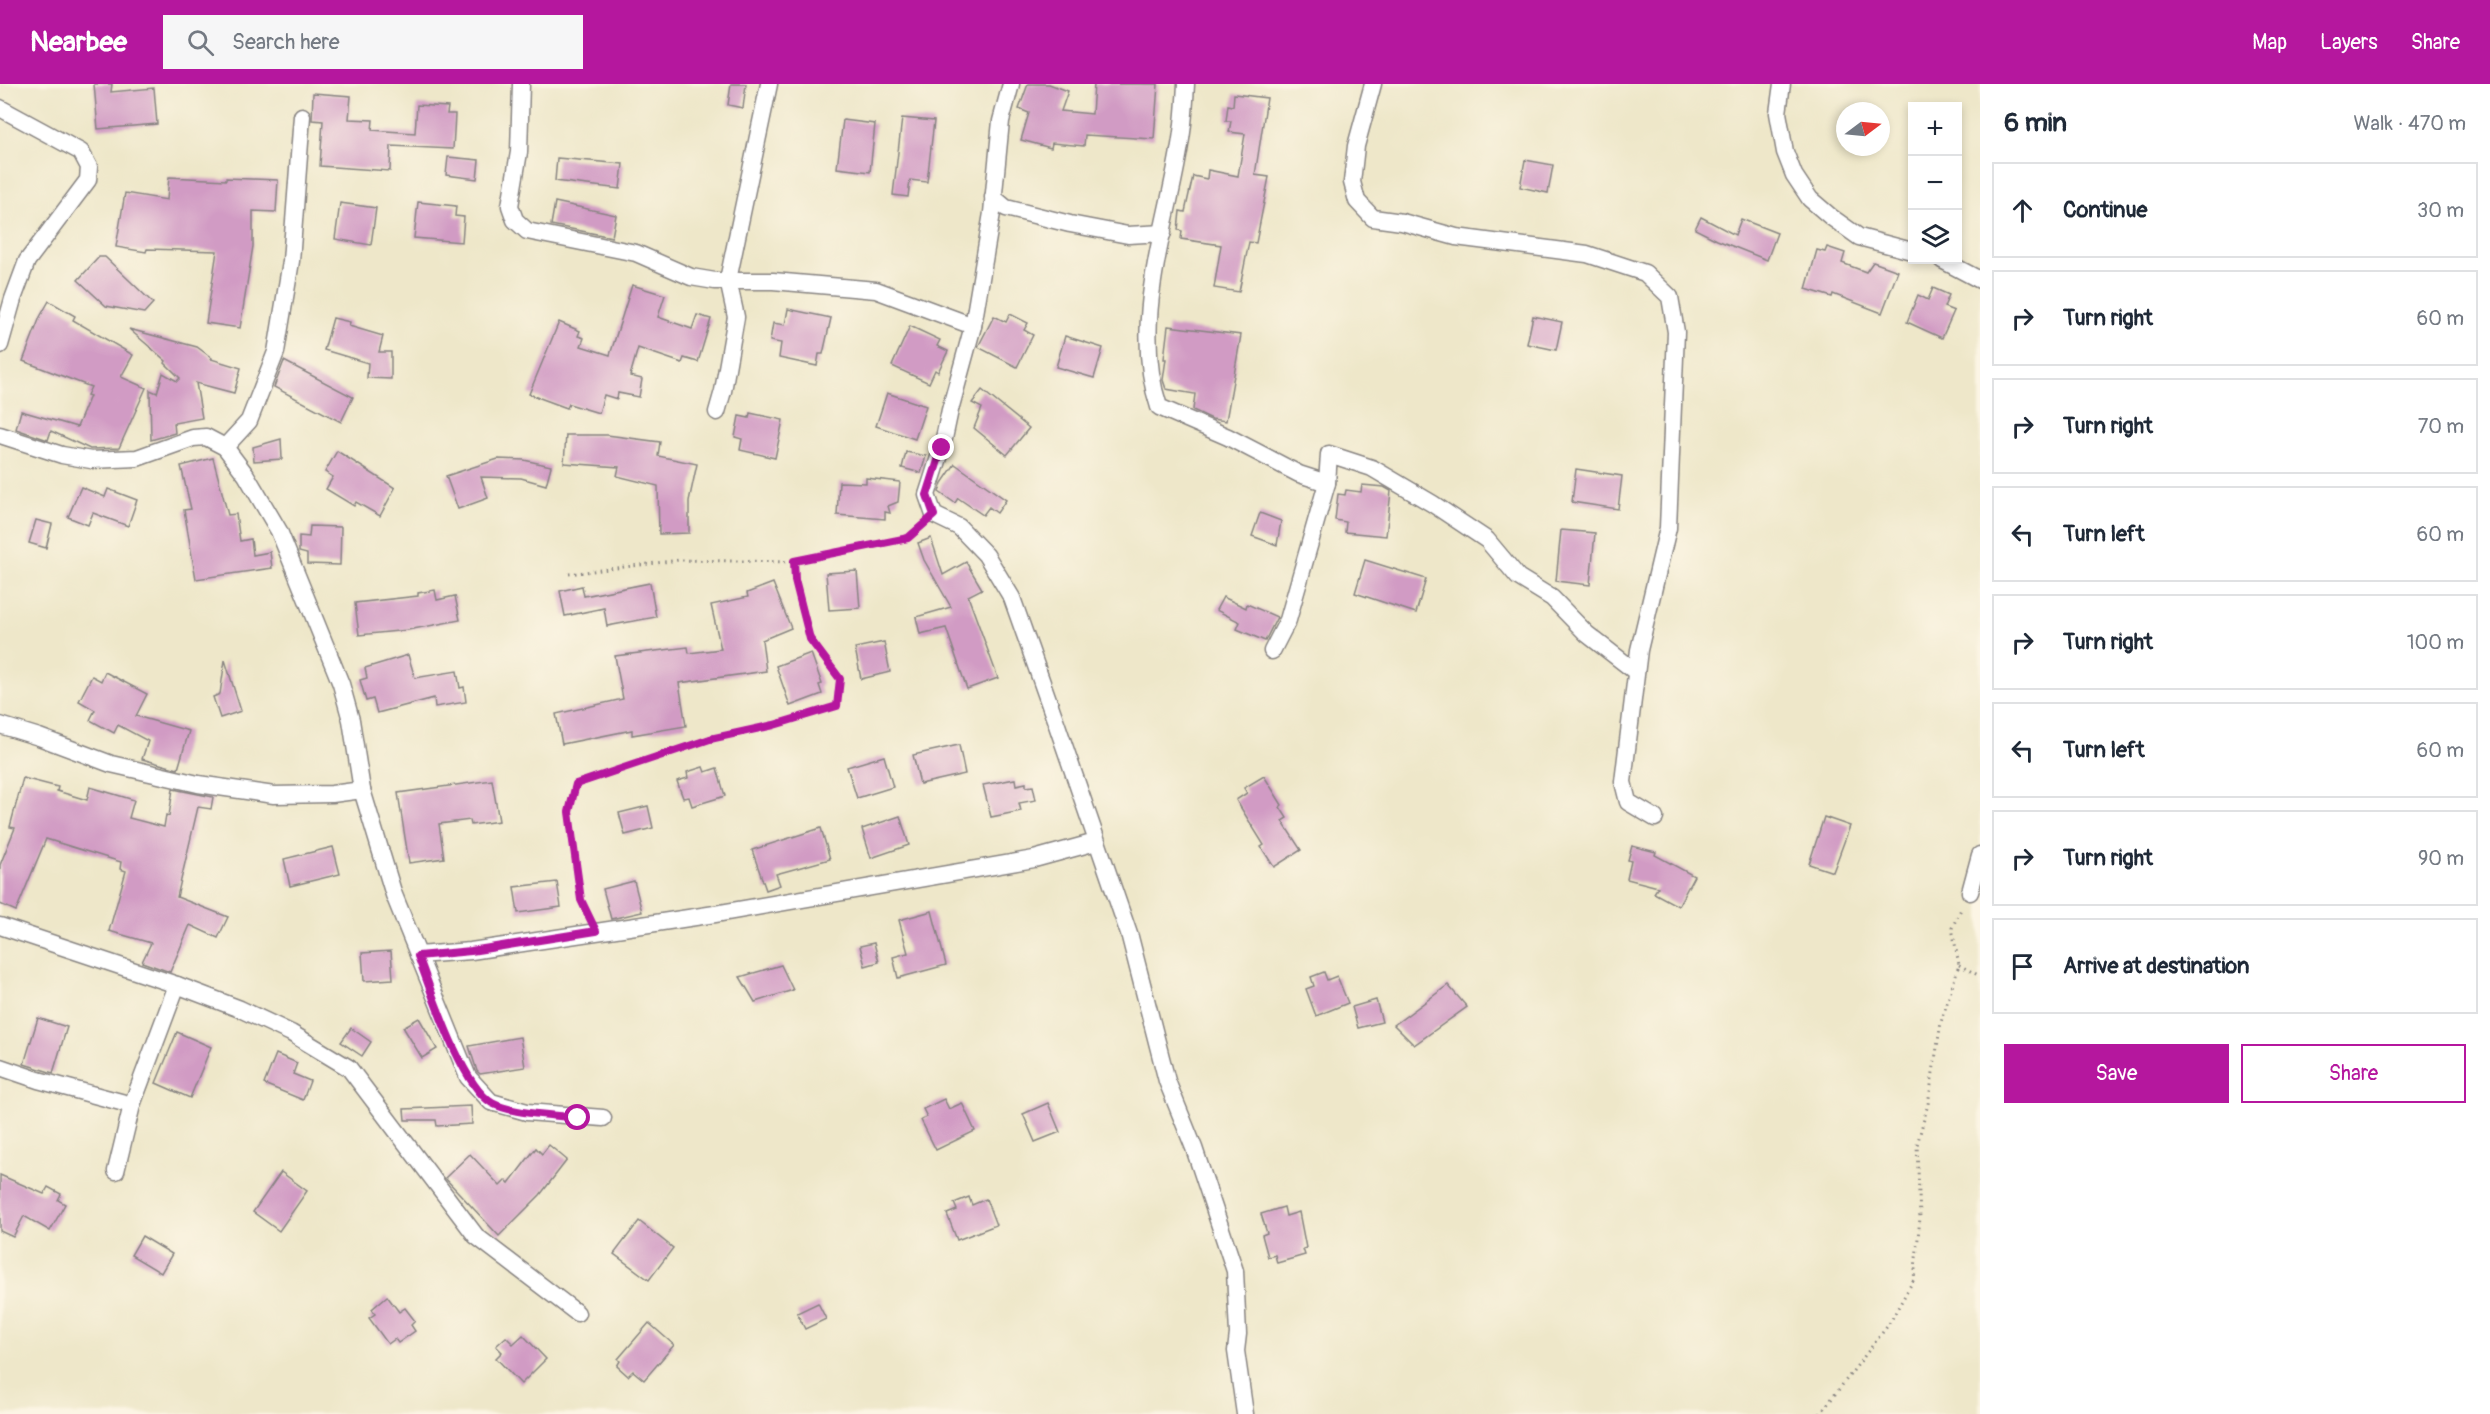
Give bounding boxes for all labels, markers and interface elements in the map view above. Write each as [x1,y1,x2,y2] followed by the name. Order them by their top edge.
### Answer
[163,15,583,69] search box
[30,25,127,60] text: Nearbee
[184,26,217,59] icon: search
[232,28,340,56] text: Search here
[2252,29,2287,56] text: Map
[2320,29,2378,56] text: Layers
[2411,29,2460,56] text: Share
[1836,102,1890,156] north arrow
[1908,102,1962,264] map controls
[1908,102,1962,156] button: +
[2004,107,2067,139] text: 6 min
[2353,111,2466,136] text: Walk · 470 m
[1908,156,1962,210] button: −
[2006,194,2039,227] icon: ahead
[2063,196,2147,224] text: Continue
[2417,198,2464,223] text: 30 m
[1908,210,1962,264] button: layers
[2006,302,2039,335] icon: right
[2063,304,2153,332] text: Turn right
[2417,306,2464,331] text: 60 m
[2006,410,2039,443] icon: right
[2063,412,2153,440] text: Turn right
[2418,414,2464,439] text: 70 m
[928,434,954,460] route end
[2006,518,2039,551] icon: left
[2063,520,2145,548] text: Turn left
[2417,522,2464,547] text: 60 m
[2006,626,2039,659] icon: right
[2063,628,2153,656] text: Turn right
[2407,630,2464,655] text: 100 m
[2006,734,2039,767] icon: left
[2063,736,2145,764] text: Turn left
[2417,738,2464,763] text: 60 m
[2006,842,2039,875] icon: right
[2063,844,2153,872] text: Turn right
[2418,846,2464,871] text: 90 m
[2006,950,2039,983] icon: arrive
[2063,952,2249,980] text: Arrive at destination
[2004,1044,2229,1103] button: Save
[2241,1044,2466,1103] button: Share
[564,1104,590,1130] route start

